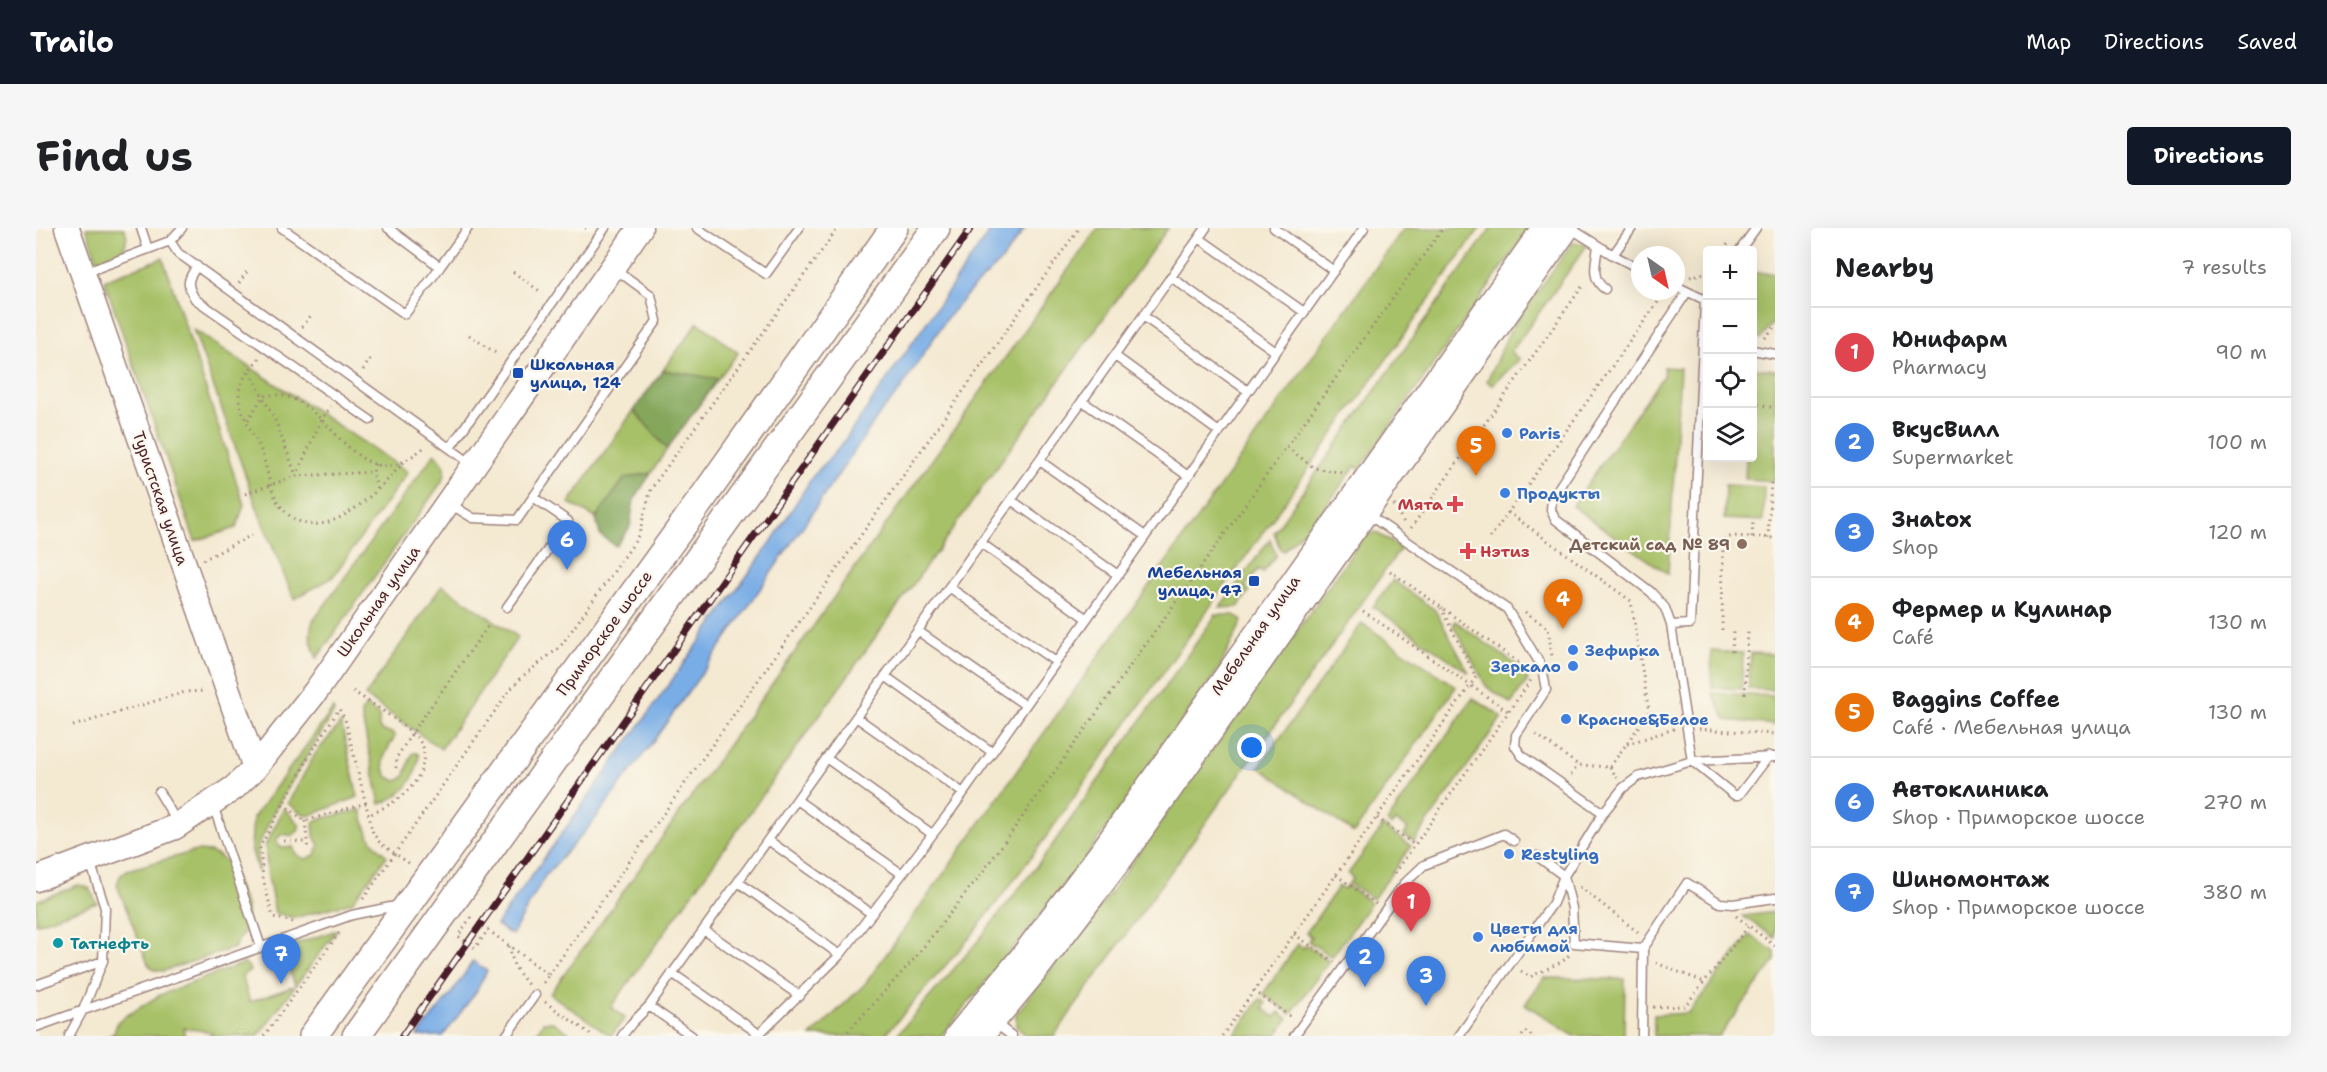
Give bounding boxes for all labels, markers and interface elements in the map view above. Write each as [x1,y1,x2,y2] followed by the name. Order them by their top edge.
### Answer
[30,23,114,61] text: Trailo
[2026,28,2071,56] text: Map
[2104,28,2204,56] text: Directions
[2237,28,2297,56] text: Saved
[2127,127,2291,185] button: Directions
[36,128,193,184] text: Find us
[1631,246,1685,300] north arrow
[1703,246,1757,462] map controls
[1703,246,1757,300] button: +
[1835,250,1934,285] text: Nearby
[2181,254,2267,280] text: 7 results
[1703,300,1757,354] button: −
[1892,325,2007,354] text: Юнифарм
[1850,339,1859,365] text: 1
[2215,339,2267,365] text: 90 m
[530,354,621,393] place label: Школьная улица, 124
[1703,354,1757,408] button: locate
[1892,354,1987,380] text: Pharmacy
[511,366,525,380] marker: Школьная улица, 124
[1703,408,1757,462] button: layers
[1892,415,1999,444] text: ВкусВилл
[1519,423,1561,444] place label: Paris
[1456,426,1496,476] pin: 5
[1500,426,1514,440] marker: Paris
[128,428,193,568] street label: Туристская улица
[1848,429,1862,455] text: 2
[2207,429,2267,455] text: 100 m
[1892,444,2014,470] text: Supermarket
[1517,483,1601,504] place label: Продукты
[1498,486,1512,500] marker: Продукты
[1397,494,1443,515] place label: Мята
[1448,497,1462,511] marker: Мята
[1892,505,1972,534] text: Знаtox
[1848,519,1862,545] text: 3
[2208,519,2267,545] text: 120 m
[548,520,586,570] pin: 6
[1569,534,1730,555] place label: Детский сад № 89
[1892,534,1939,560] text: Shop
[1735,537,1749,551] marker: Детский сад № 89
[332,541,425,661] street label: Школьная улица
[1480,541,1530,562] place label: Нэтиз
[1461,544,1475,558] marker: Нэтиз
[1147,562,1242,601] place label: Мебельная улица, 47
[552,567,657,700] street label: Приморское шоссе
[1206,571,1305,699] street label: Мебельная улица
[1247,574,1261,588] marker: Мебельная улица, 47
[1544,580,1582,629] pin: 4
[1892,595,2112,624] text: Фермер и Кулинар
[1848,609,1862,635] text: 4
[2208,609,2267,635] text: 130 m
[1892,624,1934,650] text: Café
[1585,640,1659,661] place label: Зефирка
[1566,643,1580,657] marker: Зефирка
[1491,656,1561,677] place label: Зеркало
[1566,659,1580,673] marker: Зеркало
[1892,685,2060,714] text: Baggins Coffee
[1848,699,1861,725] text: 5
[2208,699,2267,725] text: 130 m
[1578,709,1709,730] place label: Красное&Белое
[1559,712,1573,726] marker: Красное&Белое
[1892,714,2131,740] text: Café · Мебельная улица
[1237,733,1266,762] your location
[1892,775,2048,804] text: Автоклиника
[1848,789,1862,815] text: 6
[2203,789,2267,815] text: 270 m
[1892,804,2145,830] text: Shop · Приморское шоссе
[1521,844,1599,865] place label: Restyling
[1502,847,1516,861] marker: Restyling
[1892,865,2049,894] text: Шиномонтаж
[1848,879,1862,905] text: 7
[2202,879,2267,905] text: 380 m
[1392,882,1430,932] pin: 1
[1892,894,2145,920] text: Shop · Приморское шоссе
[1490,918,1578,957] place label: Цветы для любимой
[1471,930,1485,944] marker: Цветы для любимой
[70,933,149,954] place label: Татнефть
[262,934,300,984] pin: 7
[51,936,65,950] marker: Татнефть
[1346,938,1384,987] pin: 2
[1406,956,1446,1006] pin: 3

